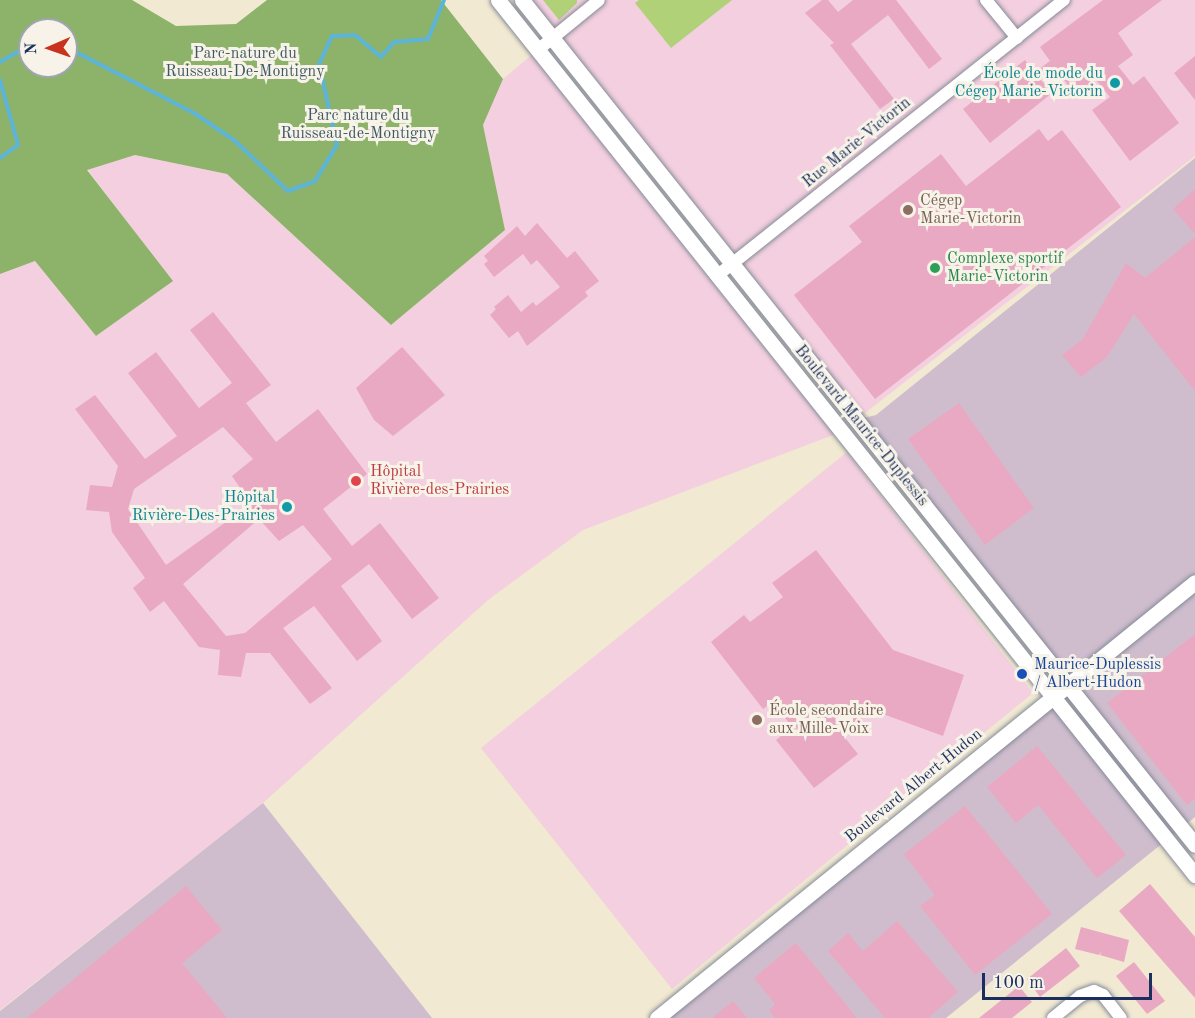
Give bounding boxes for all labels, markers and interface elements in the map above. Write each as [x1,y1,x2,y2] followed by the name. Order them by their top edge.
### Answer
[18,18,78,78] north arrow
[24,42,40,55] text: N
[165,44,325,82] park label: Parc-nature du Ruisseau-De-Montigny
[955,64,1103,102] place label: École de mode du Cégep Marie-Victorin
[1108,76,1122,90] marker: École de mode du Cégep Marie-Victorin
[799,94,915,192] street label: Rue Marie-Victorin
[280,106,436,144] park label: Parc nature du Ruisseau-de-Montigny
[920,191,1021,229] place label: Cégep Marie-Victorin
[901,203,915,217] marker: Cégep Marie-Victorin
[947,249,1063,287] place label: Complexe sportif Marie-Victorin
[928,261,942,275] marker: Complexe sportif Marie-Victorin
[790,342,932,510] street label: Boulevard Maurice-Duplessis
[370,462,509,500] place label: Hôpital Rivière-des-Prairies
[347,472,365,490] marker: Hôpital Rivière-des-Prairies
[132,488,275,526] place label: Hôpital Rivière-Des-Prairies
[280,500,294,514] marker: Hôpital Rivière-Des-Prairies
[1034,655,1161,693] place label: Maurice-Duplessis / Albert-Hudon
[1015,667,1029,681] marker: Maurice-Duplessis / Albert-Hudon
[769,701,883,739] place label: École secondaire aux Mille-Voix
[750,713,764,727] marker: École secondaire aux Mille-Voix
[842,725,986,847] street label: Boulevard Albert-Hudon
[985,961,1154,999] scale bar
[993,974,1044,992] text: 100 m

